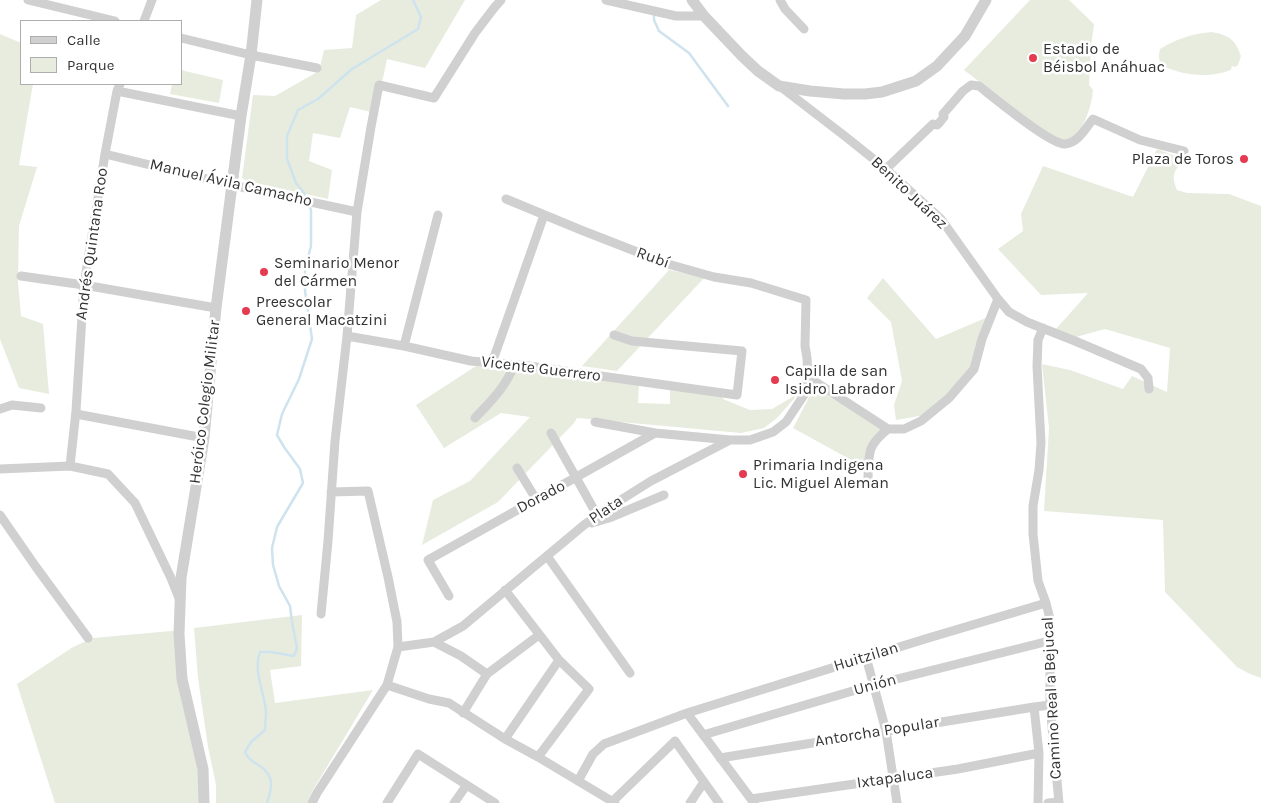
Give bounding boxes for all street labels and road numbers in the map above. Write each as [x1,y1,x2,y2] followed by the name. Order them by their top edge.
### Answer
[867,153,951,233] street label: Benito Juárez
[148,155,314,211] street label: Manuel Ávila Camacho
[72,167,112,321] street label: Andrés Quintana Roo
[634,243,672,273] street label: Rubí
[185,319,225,485] street label: Heróico Colegio Militar
[480,352,602,386] street label: Vicente Guerrero
[513,476,569,518] street label: Dorado
[585,492,627,528] street label: Plata
[1038,616,1066,780] street label: Camino Real a Bejucal
[831,638,901,676] street label: Huitzilan
[852,670,898,700] street label: Unión
[813,713,941,751] street label: Antorcha Popular
[856,763,934,793] street label: Ixtapaluca

